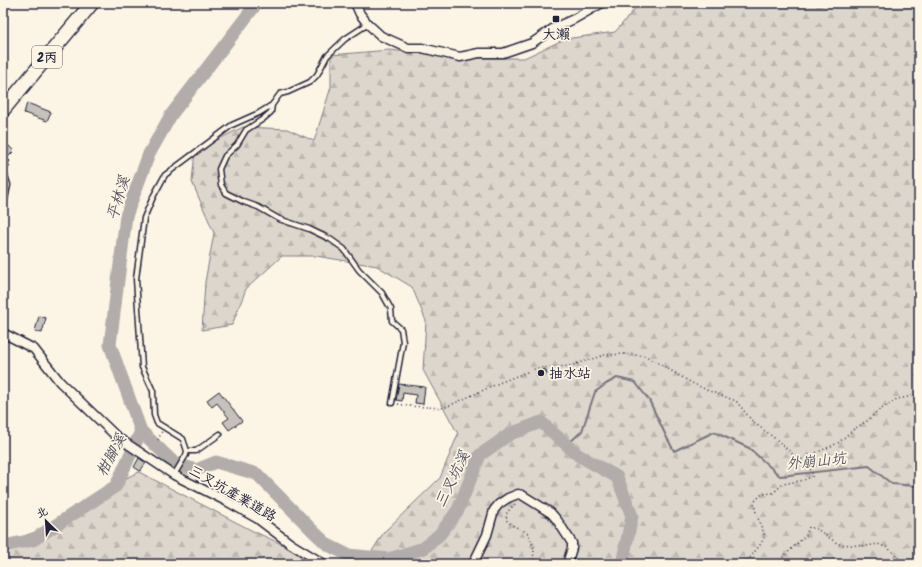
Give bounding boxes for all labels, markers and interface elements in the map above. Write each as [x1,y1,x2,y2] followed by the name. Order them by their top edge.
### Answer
[551,14,561,24] marker: 大瀨
[542,24,570,46] place label: 大瀨
[32,46,62,68] road number: 2丙
[101,172,137,223] water label: 平林溪
[549,363,591,385] place label: 抽水站
[536,368,546,378] marker: 抽水站
[91,429,134,481] water label: 柑腳溪
[429,446,477,512] water label: 三叉坑溪
[785,447,849,477] water label: 外崩山坑
[185,460,280,528] street label: 三叉坑產業道路
[26,501,66,541] north arrow
[33,502,51,523] text: 北

